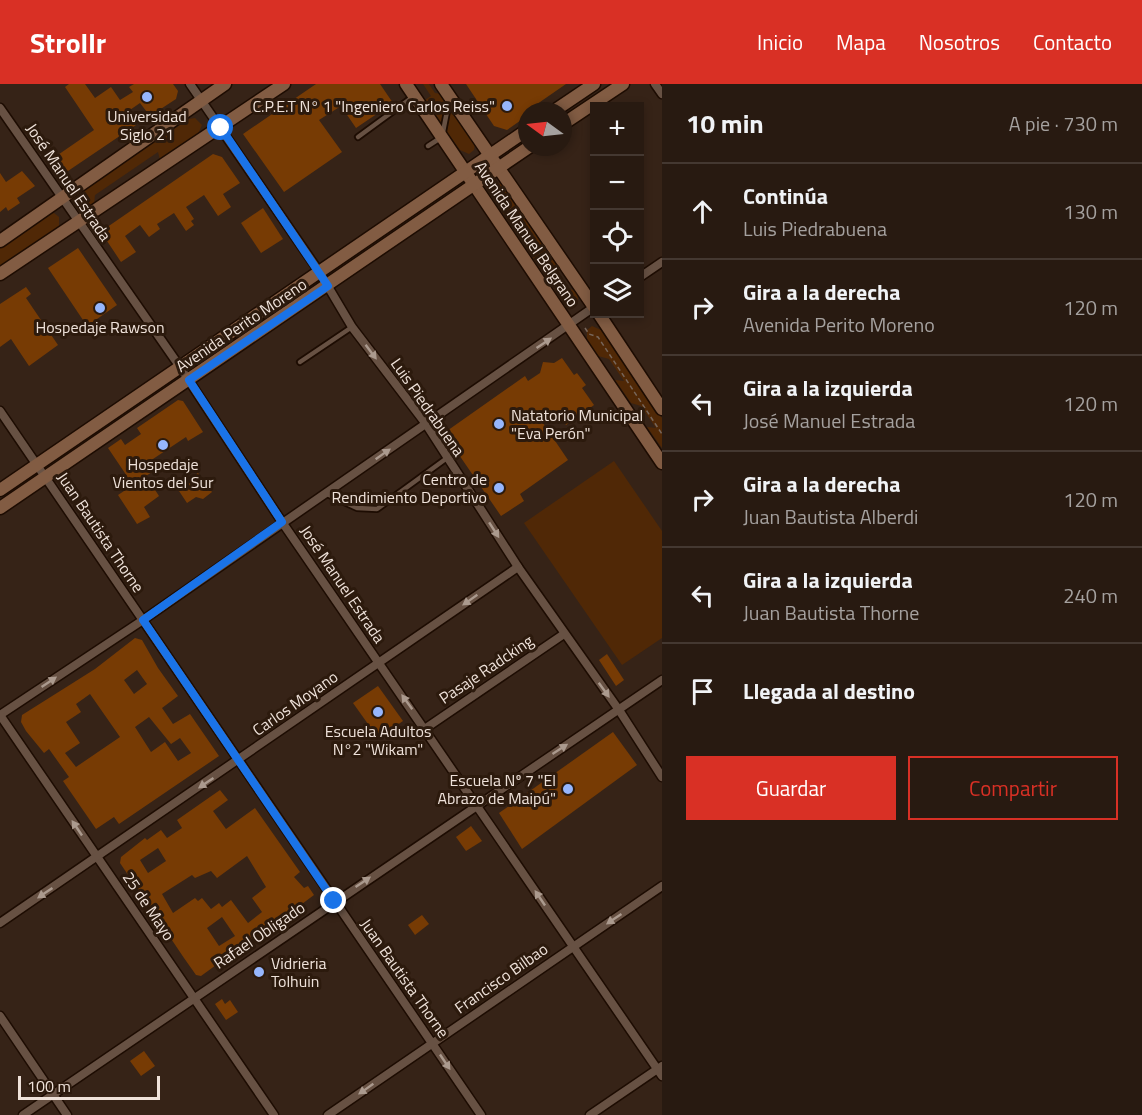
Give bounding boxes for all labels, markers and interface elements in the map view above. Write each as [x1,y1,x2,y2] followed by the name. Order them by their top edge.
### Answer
[30,21,106,64] text: Strollr
[757,26,803,58] text: Inicio
[836,26,886,58] text: Mapa
[919,26,1000,58] text: Nosotros
[1033,26,1112,58] text: Contacto
[140,90,154,104] marker: Universidad Siglo 21
[252,94,495,118] place label: C.P.E.T N° 1 "Ingeniero Carlos Reiss"
[500,99,514,113] marker: C.P.E.T N° 1 "Ingeniero Carlos Reiss"
[518,102,572,156] north arrow
[590,102,644,318] map controls
[590,102,644,156] button: +
[107,104,187,146] place label: Universidad Siglo 21
[686,104,764,143] text: 10 min
[1009,108,1118,139] text: A pie · 730 m
[207,114,233,140] route start
[21,118,117,246] street label: José Manuel Estrada
[469,156,585,312] street label: Avenida Manuel Belgrano
[590,156,644,210] button: −
[743,179,828,213] text: Continúa
[686,195,719,228] icon: ahead
[1063,196,1118,227] text: 130 m
[590,210,644,264] button: locate
[743,213,887,244] text: Luis Piedrabuena
[590,264,644,318] button: layers
[171,272,311,378] street label: Avenida Perito Moreno
[743,275,900,309] text: Gira a la derecha
[686,291,719,324] icon: right
[1063,292,1118,323] text: 120 m
[93,301,107,315] marker: Hospedaje Rawson
[743,309,935,340] text: Avenida Perito Moreno
[35,315,165,339] place label: Hospedaje Rawson
[536,338,552,349] one-way arrow
[365,344,377,360] one-way arrow
[385,353,471,461] street label: Luis Piedrabuena
[743,371,913,405] text: Gira a la izquierda
[686,387,719,420] icon: left
[1063,388,1118,419] text: 120 m
[511,403,643,445] place label: Natatorio Municipal "Eva Perón"
[743,405,915,436] text: José Manuel Estrada
[492,417,506,431] marker: Natatorio Municipal "Eva Perón"
[156,438,170,452] marker: Hospedaje Vientos del Sur
[375,448,391,460] one-way arrow
[113,452,214,494] place label: Hospedaje Vientos del Sur
[52,467,150,597] street label: Juan Bautista Thorne
[332,467,487,509] place label: Centro de Rendimiento Deportivo
[743,467,900,501] text: Gira a la derecha
[492,481,506,495] marker: Centro de Rendimiento Deportivo
[686,483,719,516] icon: right
[1063,484,1118,515] text: 120 m
[743,501,918,532] text: Juan Bautista Alberdi
[295,520,391,648] street label: José Manuel Estrada
[488,522,499,538] one-way arrow
[743,563,913,597] text: Gira a la izquierda
[686,579,719,612] icon: left
[1063,580,1118,611] text: 240 m
[462,594,478,605] one-way arrow
[743,597,919,628] text: Juan Bautista Thorne
[434,628,538,710] street label: Pasaje Radcking
[247,665,343,741] street label: Carlos Moyano
[743,674,915,708] text: Llegada al destino
[686,675,719,708] icon: arrive
[41,677,57,688] one-way arrow
[598,683,610,698] one-way arrow
[401,695,413,711] one-way arrow
[371,705,385,719] marker: Escuela Adultos N°2 "Wikam"
[325,719,431,761] place label: Escuela Adultos N°2 "Wikam"
[552,744,568,755] one-way arrow
[686,756,896,820] button: Guardar
[908,756,1118,820] button: Compartir
[437,768,556,810] place label: Escuela Nº 7 "El Abrazo de Maipú"
[198,777,214,788] one-way arrow
[561,782,575,796] marker: Escuela Nº 7 "El Abrazo de Maipú"
[72,820,83,836] one-way arrow
[117,867,181,945] street label: 25 de Mayo
[355,876,372,887] one-way arrow
[36,887,53,898] one-way arrow
[320,887,346,913] route end
[535,890,546,906] one-way arrow
[208,895,310,975] street label: Rafael Obligado
[355,913,455,1043] street label: Juan Bautista Thorne
[606,913,622,925] one-way arrow
[449,937,553,1019] street label: Francisco Bilbao
[271,951,326,993] place label: Vidrieria Tolhuin
[252,965,266,979] marker: Vidrieria Tolhuin
[439,1054,450,1070] one-way arrow
[18,1073,160,1100] scale bar
[27,1074,71,1098] text: 100 m
[359,1083,375,1095] one-way arrow

